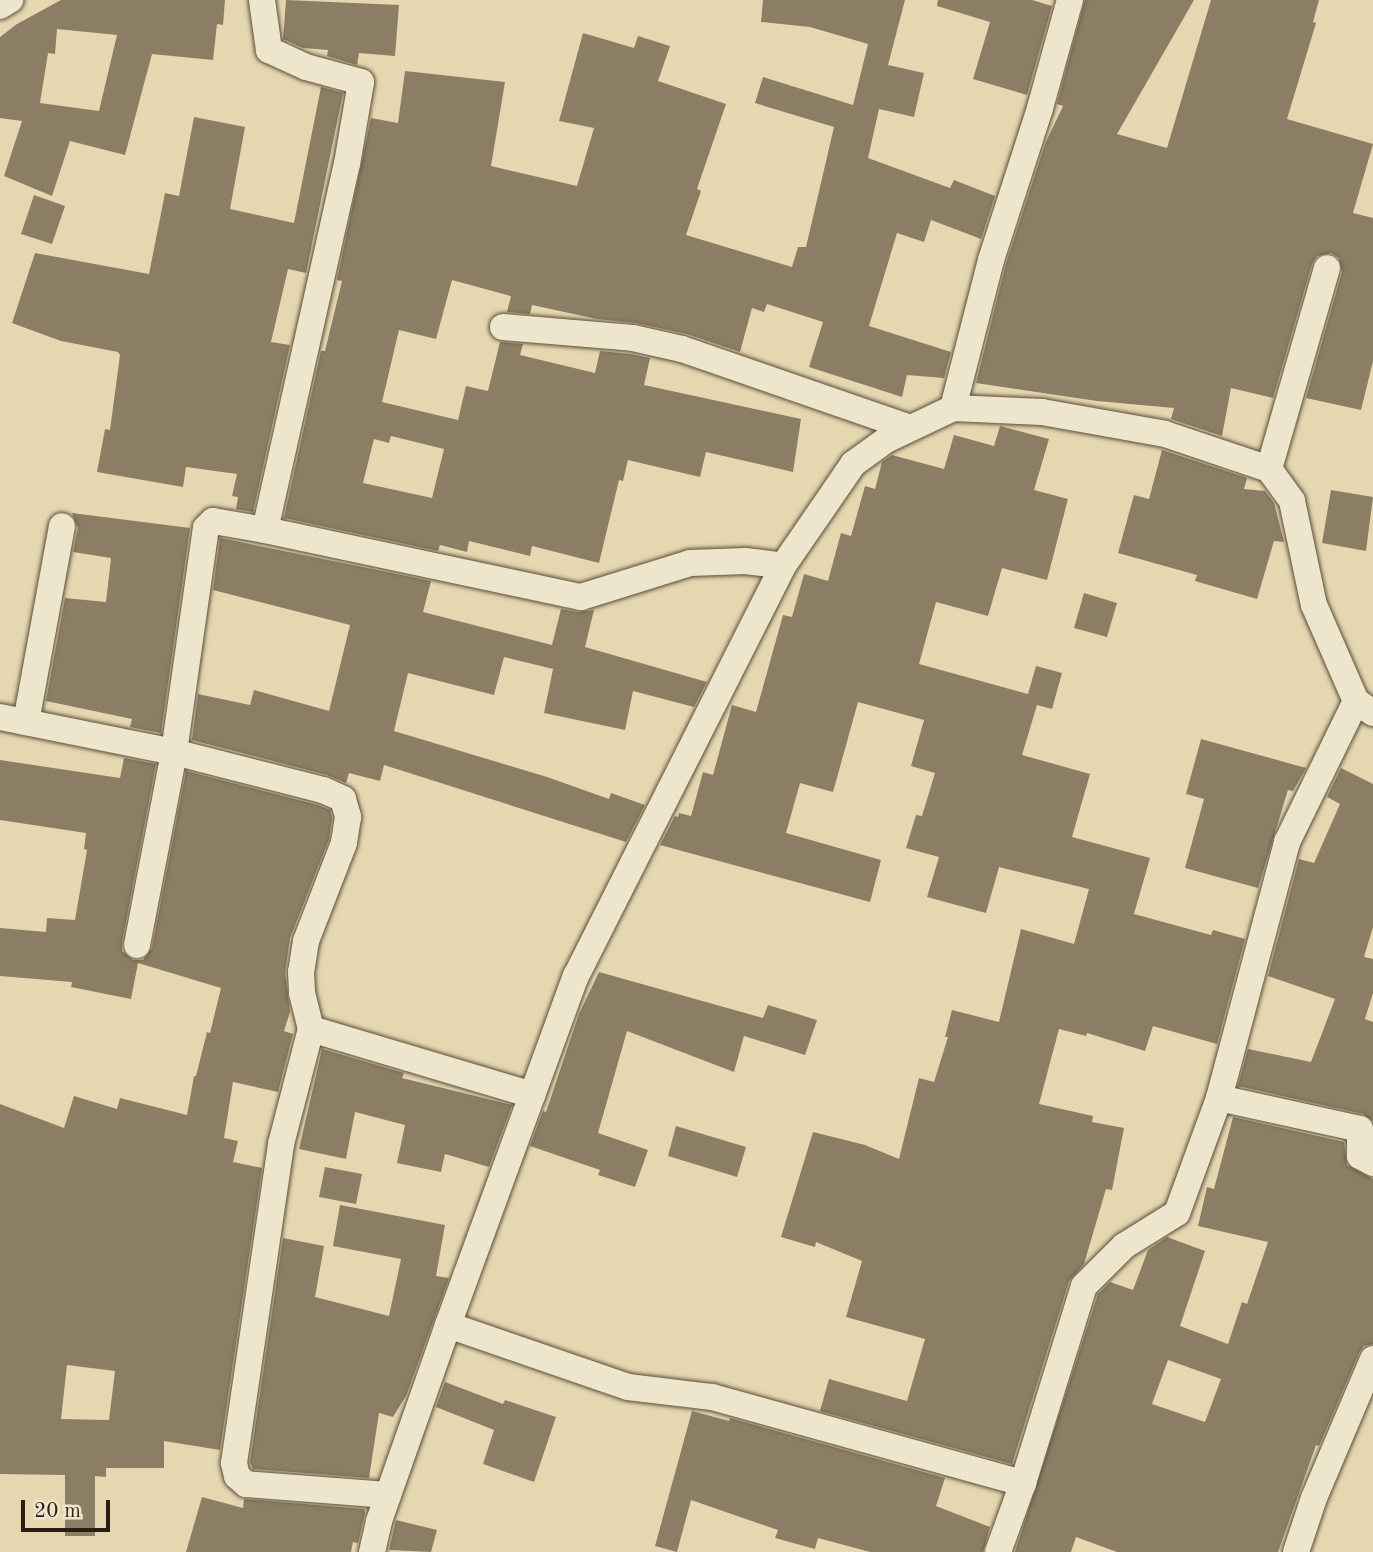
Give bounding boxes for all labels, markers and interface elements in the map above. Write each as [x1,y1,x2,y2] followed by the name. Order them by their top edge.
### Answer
[24,1486,114,1530] scale bar
[34,1501,81,1522] text: 20 m

